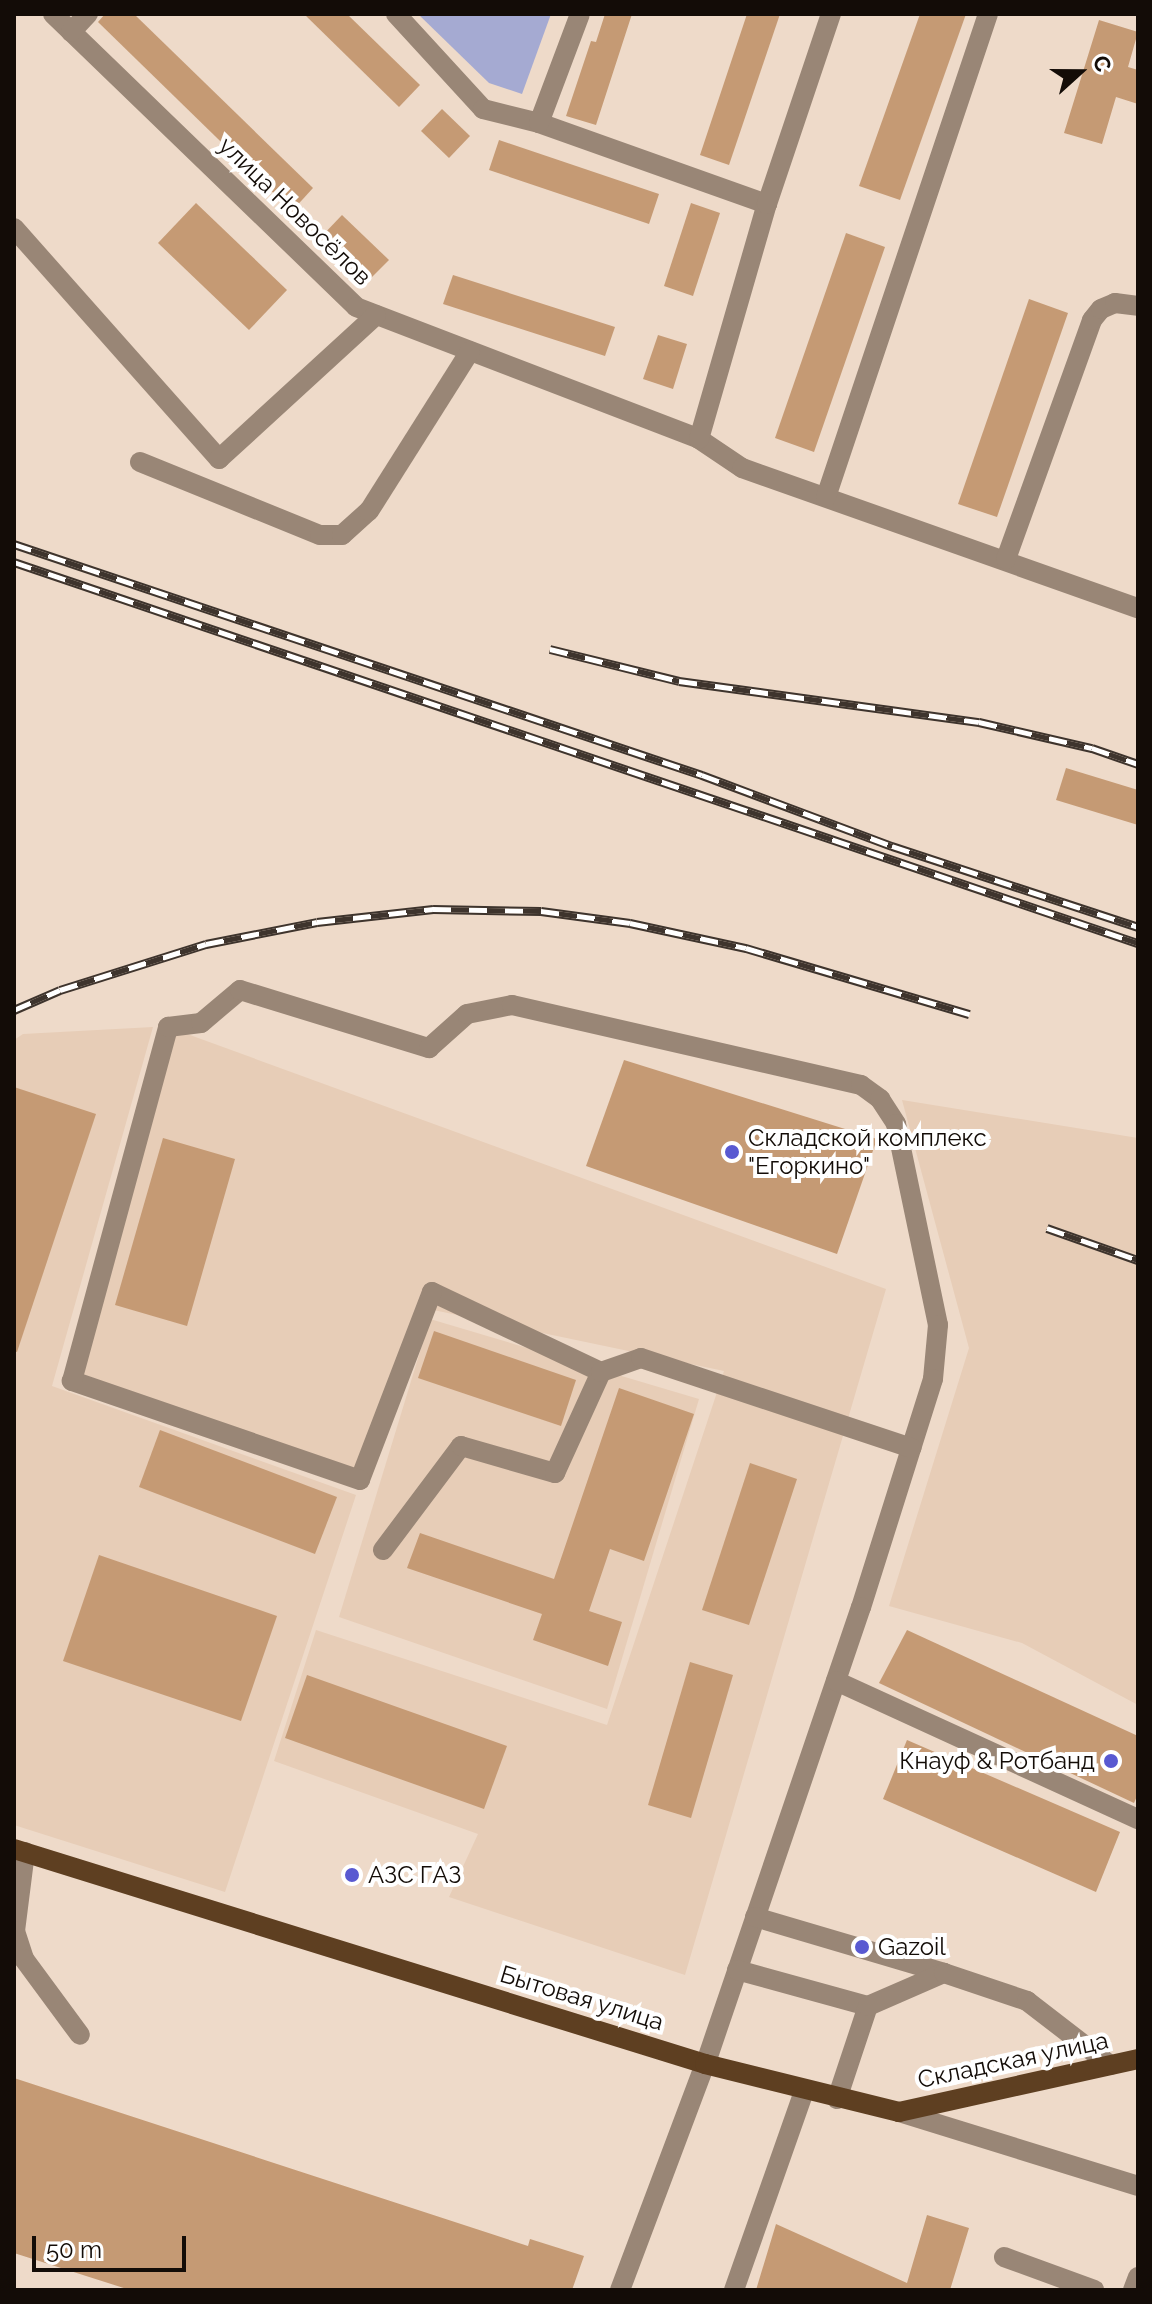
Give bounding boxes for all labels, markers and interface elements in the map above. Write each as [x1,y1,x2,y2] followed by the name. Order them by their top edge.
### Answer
[1040,32,1120,112] north arrow
[1088,52,1117,75] text: С
[213,131,377,291] street label: улица Новосёлов
[748,1124,987,1180] place label: Складской комплекс "Егоркино"
[723,1143,741,1161] marker: Складской комплекс "Егоркино"
[899,1747,1095,1775] place label: Кнауф & Ротбанд
[1102,1752,1120,1770] marker: Кнауф & Ротбанд
[368,1861,461,1889] place label: АЗС ГАЗ
[343,1866,361,1884] marker: АЗС ГАЗ
[878,1933,946,1961] place label: Gazoil
[853,1938,871,1956] marker: Gazoil
[496,1959,668,2037] street label: Бытовая улица
[915,2026,1111,2094] street label: Складская улица
[36,2220,190,2270] scale bar
[46,2235,102,2264] text: 50 m

